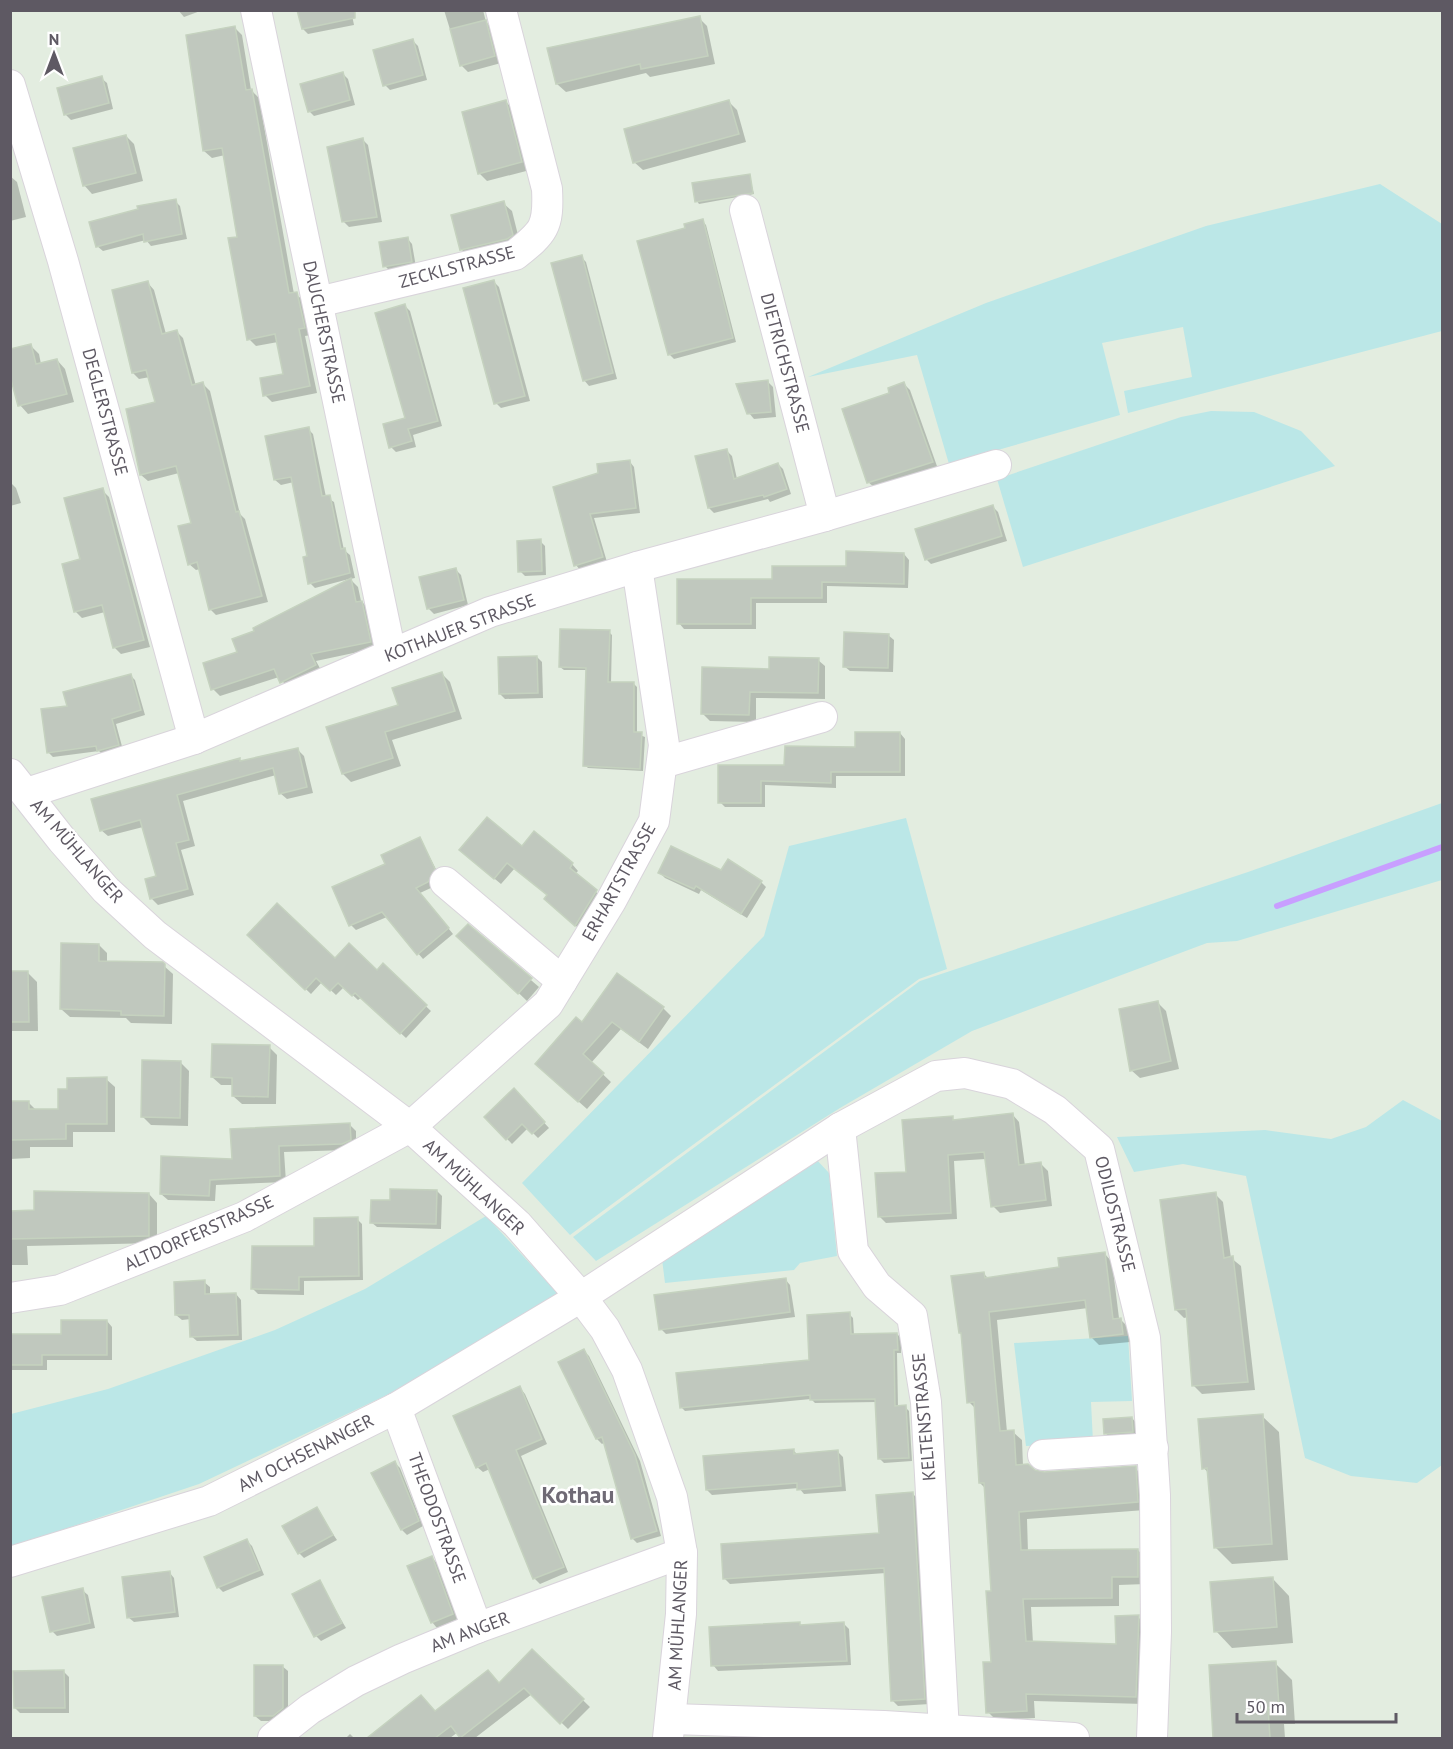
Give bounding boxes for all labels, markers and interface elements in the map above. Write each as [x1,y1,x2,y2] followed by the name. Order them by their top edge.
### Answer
[24,24,84,84] north arrow
[49,29,59,49] text: N
[396,240,517,293] street label: ZECKLSTRASSE
[298,258,351,405] street label: DAUCHERSTRASSE
[756,290,815,435] street label: DIETRICHSTRASSE
[77,346,134,478] street label: DEGLERSTRASSE
[381,588,539,667] street label: KOTHAUER STRASSE
[26,794,129,908] street label: AM MÜHLANGER
[577,819,661,945] street label: ERHARTSTRASSE
[419,1134,530,1240] street label: AM MÜHLANGER
[1090,1153,1141,1274] street label: ODILOSTRASSE
[121,1189,277,1276] street label: ALTDORFERSTRASSE
[906,1352,941,1482] street label: KELTENSTRASSE
[234,1408,378,1497] street label: AM OCHSENANGER
[403,1449,472,1586] street label: THEODOSTRASSE
[542,1479,614,1510] district label: Kothau
[663,1559,692,1691] street label: AM MÜHLANGER
[427,1606,513,1657] street label: AM ANGER
[1237,1686,1396,1724] scale bar
[1246,1695,1285,1718] text: 50 m

